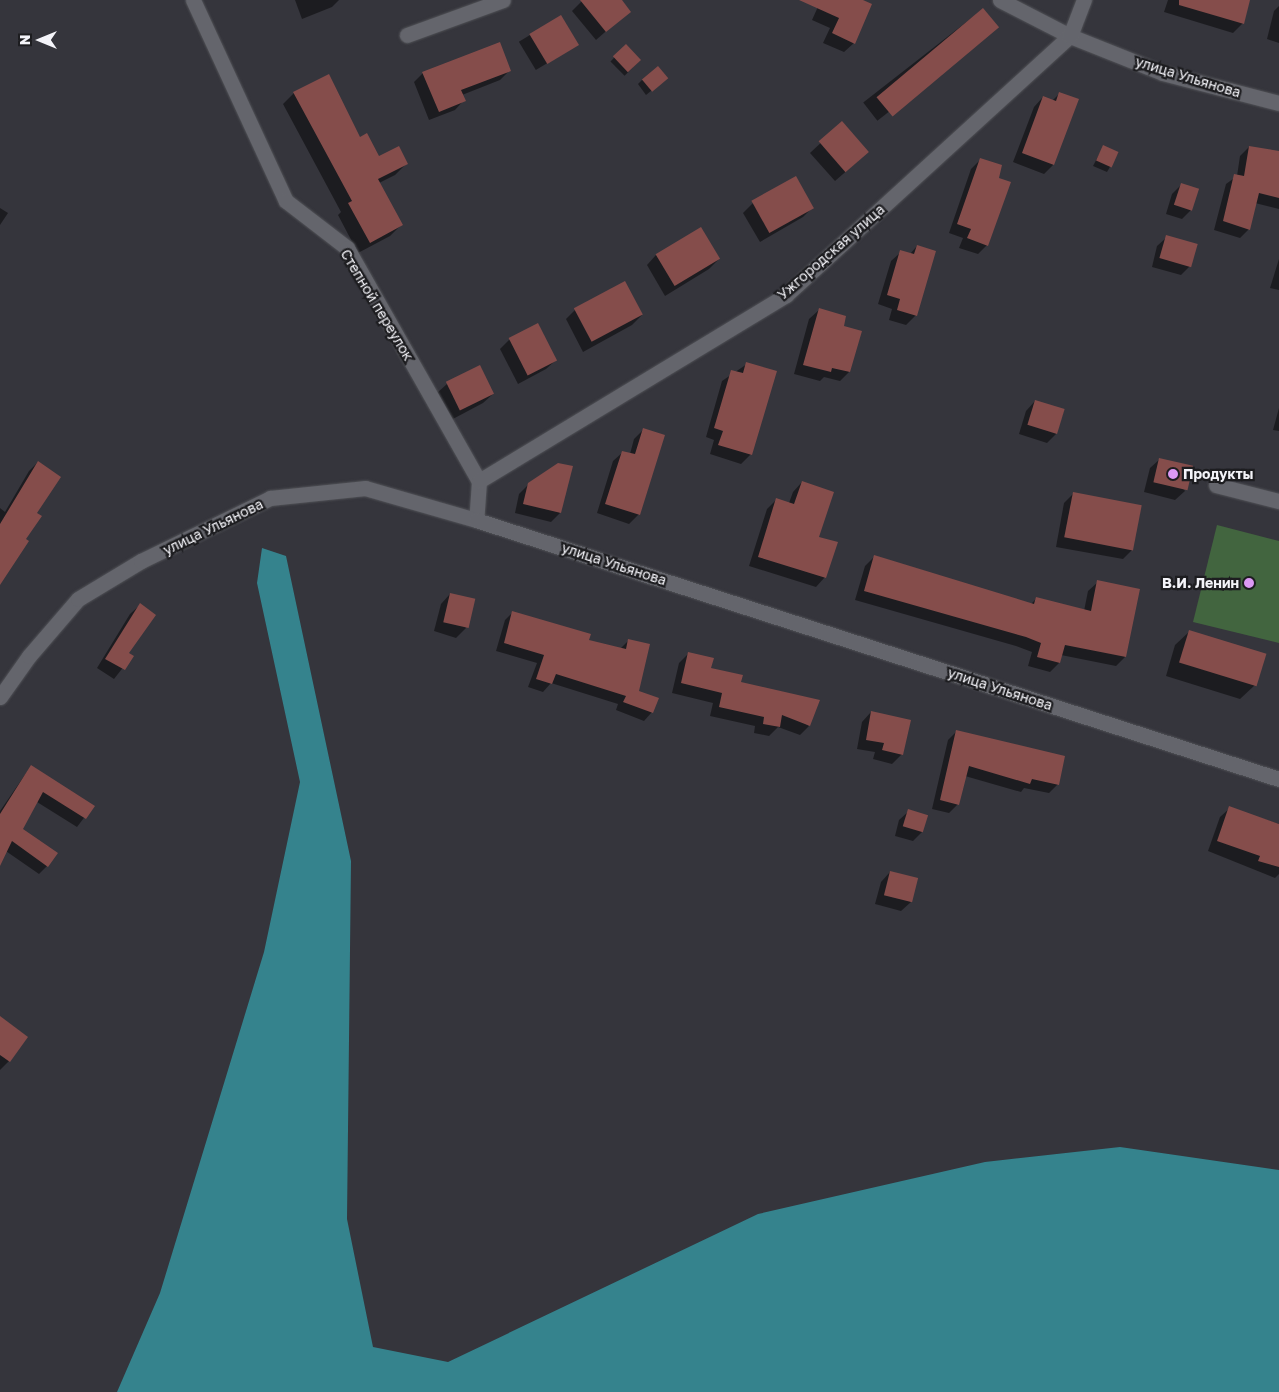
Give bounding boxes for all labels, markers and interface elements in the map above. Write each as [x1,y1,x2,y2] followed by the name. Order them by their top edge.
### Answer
[15,15,65,65] north arrow
[16,35,33,45] text: N
[1133,53,1243,101] street label: улица Ульянова
[774,201,888,303] street label: Ужгородская улица
[337,246,417,364] street label: Степной переулок
[1183,466,1253,482] place label: Продукты
[1167,468,1179,480] marker: Продукты
[160,496,266,558] street label: улица Ульянова
[560,539,668,589] street label: улица Ульянова
[1162,575,1239,591] place label: В.И. Ленин
[1243,577,1255,589] marker: В.И. Ленин
[946,664,1054,714] street label: улица Ульянова

